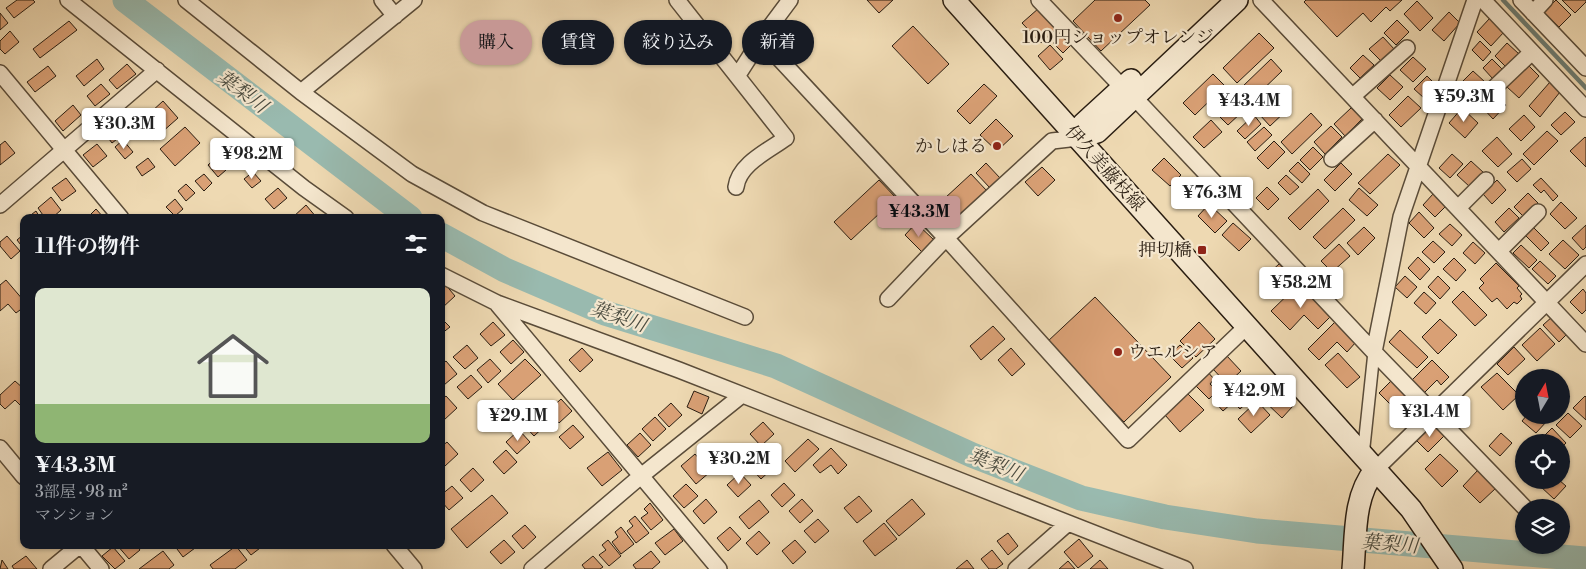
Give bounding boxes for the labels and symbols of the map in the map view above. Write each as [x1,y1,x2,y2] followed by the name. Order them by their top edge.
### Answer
[1112,12,1124,24] marker: 100円ショップオレンジ
[1022,26,1214,49] place label: 100円ショップオレンジ
[212,65,274,120] water label: 葉梨川
[1423,80,1505,123] pin: ¥59.3M
[1208,84,1290,127] pin: ¥43.4M
[83,108,165,150] pin: ¥30.3M
[1060,121,1149,216] street label: 伊久美藤枝線
[915,135,987,158] place label: かしはる
[211,138,293,180] pin: ¥98.2M
[991,140,1003,152] marker: かしはる
[1171,176,1253,219] pin: ¥76.3M
[878,196,960,238] pin: ¥43.3M
[1138,239,1192,262] place label: 押切橋
[1196,244,1208,256] marker: 押切橋
[1260,266,1342,309] pin: ¥58.2M
[588,296,651,338] water label: 葉梨川
[1128,341,1218,364] place label: ウエルシア
[1112,346,1124,358] marker: ウエルシア
[1515,369,1570,424] north arrow
[1213,374,1295,417] pin: ¥42.9M
[1389,396,1471,438] pin: ¥31.4M
[477,400,559,442] pin: ¥29.1M
[698,442,780,485] pin: ¥30.2M
[965,443,1028,487] water label: 葉梨川
[1360,530,1421,559] water label: 葉梨川

